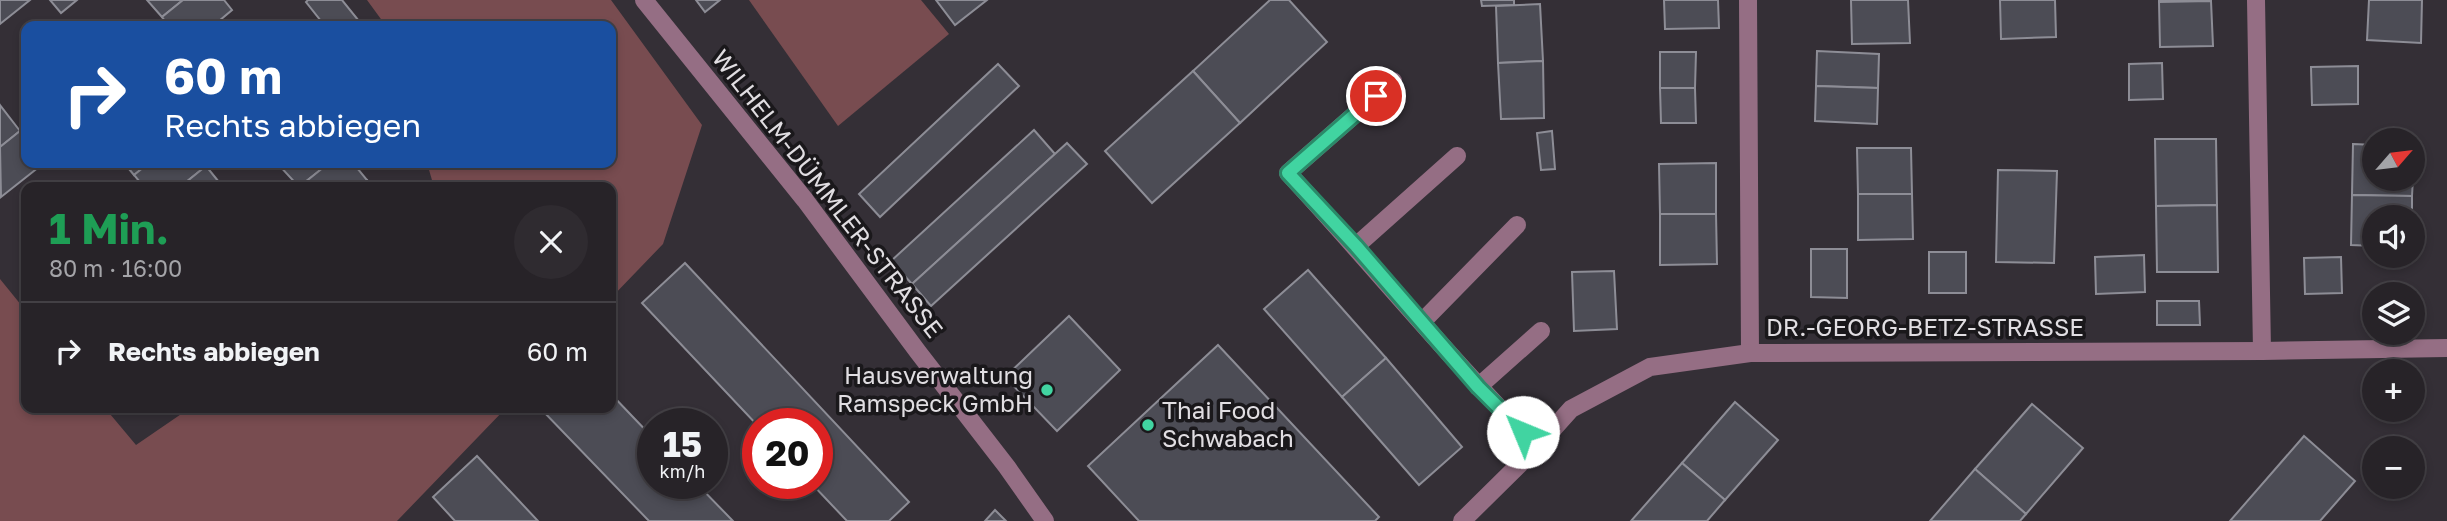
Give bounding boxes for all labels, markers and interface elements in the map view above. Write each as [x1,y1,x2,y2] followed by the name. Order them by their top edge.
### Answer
[707,43,950,343] street label: WILHELM-DÜMMLER-STRASSE
[164,46,282,105] text: 60 m
[49,49,140,140] icon: right
[1346,66,1406,126] pin
[1357,77,1395,115] icon: arrive
[164,106,421,144] text: Rechts abbiegen
[2362,128,2426,191] north arrow
[2362,128,2425,499] map controls
[49,203,169,253] text: 1 Min.
[514,205,588,279] button: close
[2362,205,2425,268] button: sound
[49,254,182,282] text: 80 m · 16:00
[2362,282,2425,345] button: layers
[1766,312,2084,341] street label: DR.-GEORG-BETZ-STRASSE
[49,332,87,370] icon: right
[108,336,320,367] text: Rechts abbiegen
[527,336,588,367] text: 60 m
[2362,359,2425,422] button: +
[837,360,1033,417] place label: Hausverwaltung Ramspeck GmbH
[1039,382,1055,398] marker: Hausverwaltung Ramspeck GmbH
[1162,395,1294,452] place label: Thai Food Schwabach
[1486,395,1560,469] position arrow
[742,408,833,499] speed limit sign: 20
[1140,417,1156,433] marker: Thai Food Schwabach
[663,423,702,465] text: 15
[2362,436,2425,499] button: −
[660,460,705,482] text: km/h

